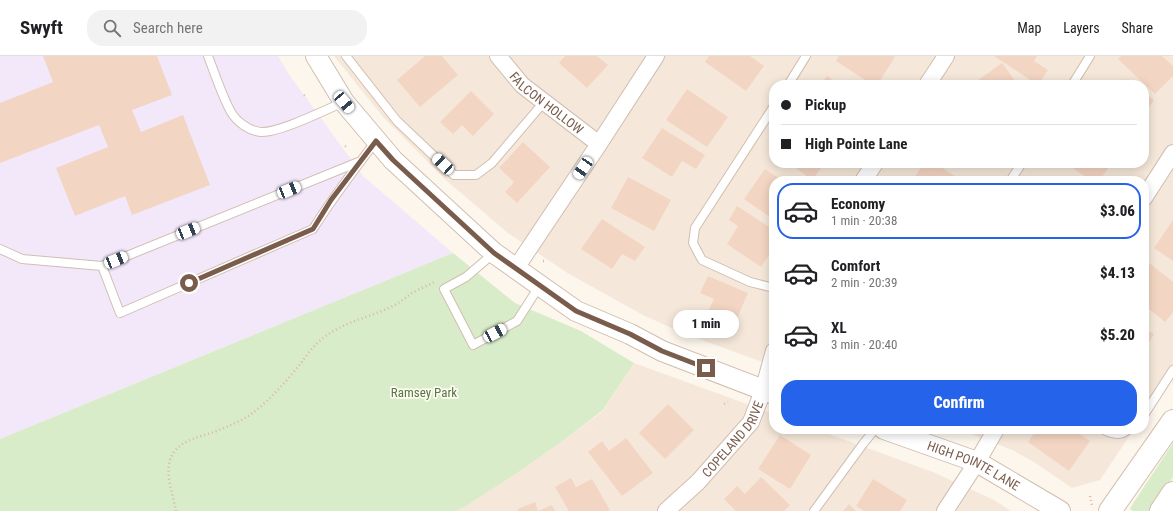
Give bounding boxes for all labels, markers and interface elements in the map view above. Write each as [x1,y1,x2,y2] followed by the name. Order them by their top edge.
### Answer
[87,10,367,46] search box
[20,16,63,39] text: Swyft
[101,17,123,39] icon: search
[133,19,203,37] text: Search here
[1017,20,1041,36] text: Map
[1063,20,1100,36] text: Layers
[1122,20,1153,36] text: Share
[507,69,587,137] street label: FALCON HOLLOW
[332,89,356,115] car
[805,96,846,114] text: Pickup
[805,135,907,153] text: High Pointe Lane
[430,151,456,177] car
[571,155,595,181] car
[276,180,302,200] car
[783,193,819,229] icon: car
[831,195,885,213] text: Economy
[1100,202,1135,220] text: $3.06
[831,213,897,228] text: 1 min · 20:38
[175,221,201,241] car
[103,250,129,270] car
[783,255,819,291] icon: car
[831,257,880,275] text: Comfort
[1100,264,1135,282] text: $4.13
[180,274,198,292] route start
[831,275,897,290] text: 2 min · 20:39
[673,310,739,338] callout: 1 min
[692,316,720,331] text: 1 min
[783,317,819,353] icon: car
[831,319,847,337] text: XL
[482,322,508,344] car
[1100,326,1135,344] text: $5.20
[831,337,897,352] text: 3 min · 20:40
[697,359,715,377] route end
[781,380,1137,426] button: Confirm
[391,385,457,400] park label: Ramsey Park
[699,399,766,480] street label: COPELAND DRIVE
[925,438,1023,493] street label: HIGH POINTE LANE

